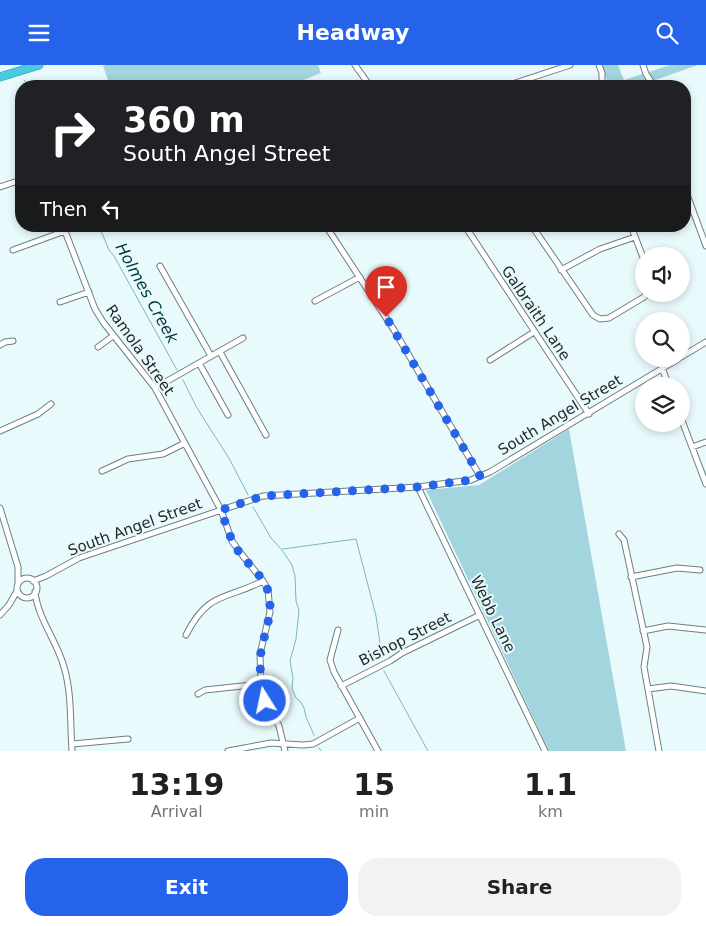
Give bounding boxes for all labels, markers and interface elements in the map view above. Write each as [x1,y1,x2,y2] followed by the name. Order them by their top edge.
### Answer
[25,19,53,47] icon: menu
[653,19,681,47] icon: search
[297,20,409,45] text: Headway
[40,100,105,165] icon: right
[123,100,245,140] text: 360 m
[123,141,330,166] text: South Angel Street
[97,195,125,223] icon: left
[40,198,87,220] text: Then
[112,239,183,347] water label: Holmes Creek
[635,247,690,432] map controls
[635,247,690,302] button: sound
[498,262,574,364] street label: Galbraith Lane
[365,266,407,317] pin
[372,273,400,301] icon: arrive
[102,301,178,399] street label: Ramola Street
[635,312,690,367] button: search
[495,371,625,459] street label: South Angel Street
[635,377,690,432] button: layers
[65,494,205,560] street label: South Angel Street
[467,573,519,655] street label: Webb Lane
[356,608,454,670] street label: Bishop Street
[238,674,290,726] position arrow
[129,767,224,802] text: 13:19
[353,767,395,802] text: 15
[524,767,577,802] text: 1.1
[151,802,203,821] text: Arrival
[359,802,389,821] text: min
[538,802,563,821] text: km
[25,858,348,916] button: Exit
[358,858,681,916] button: Share

